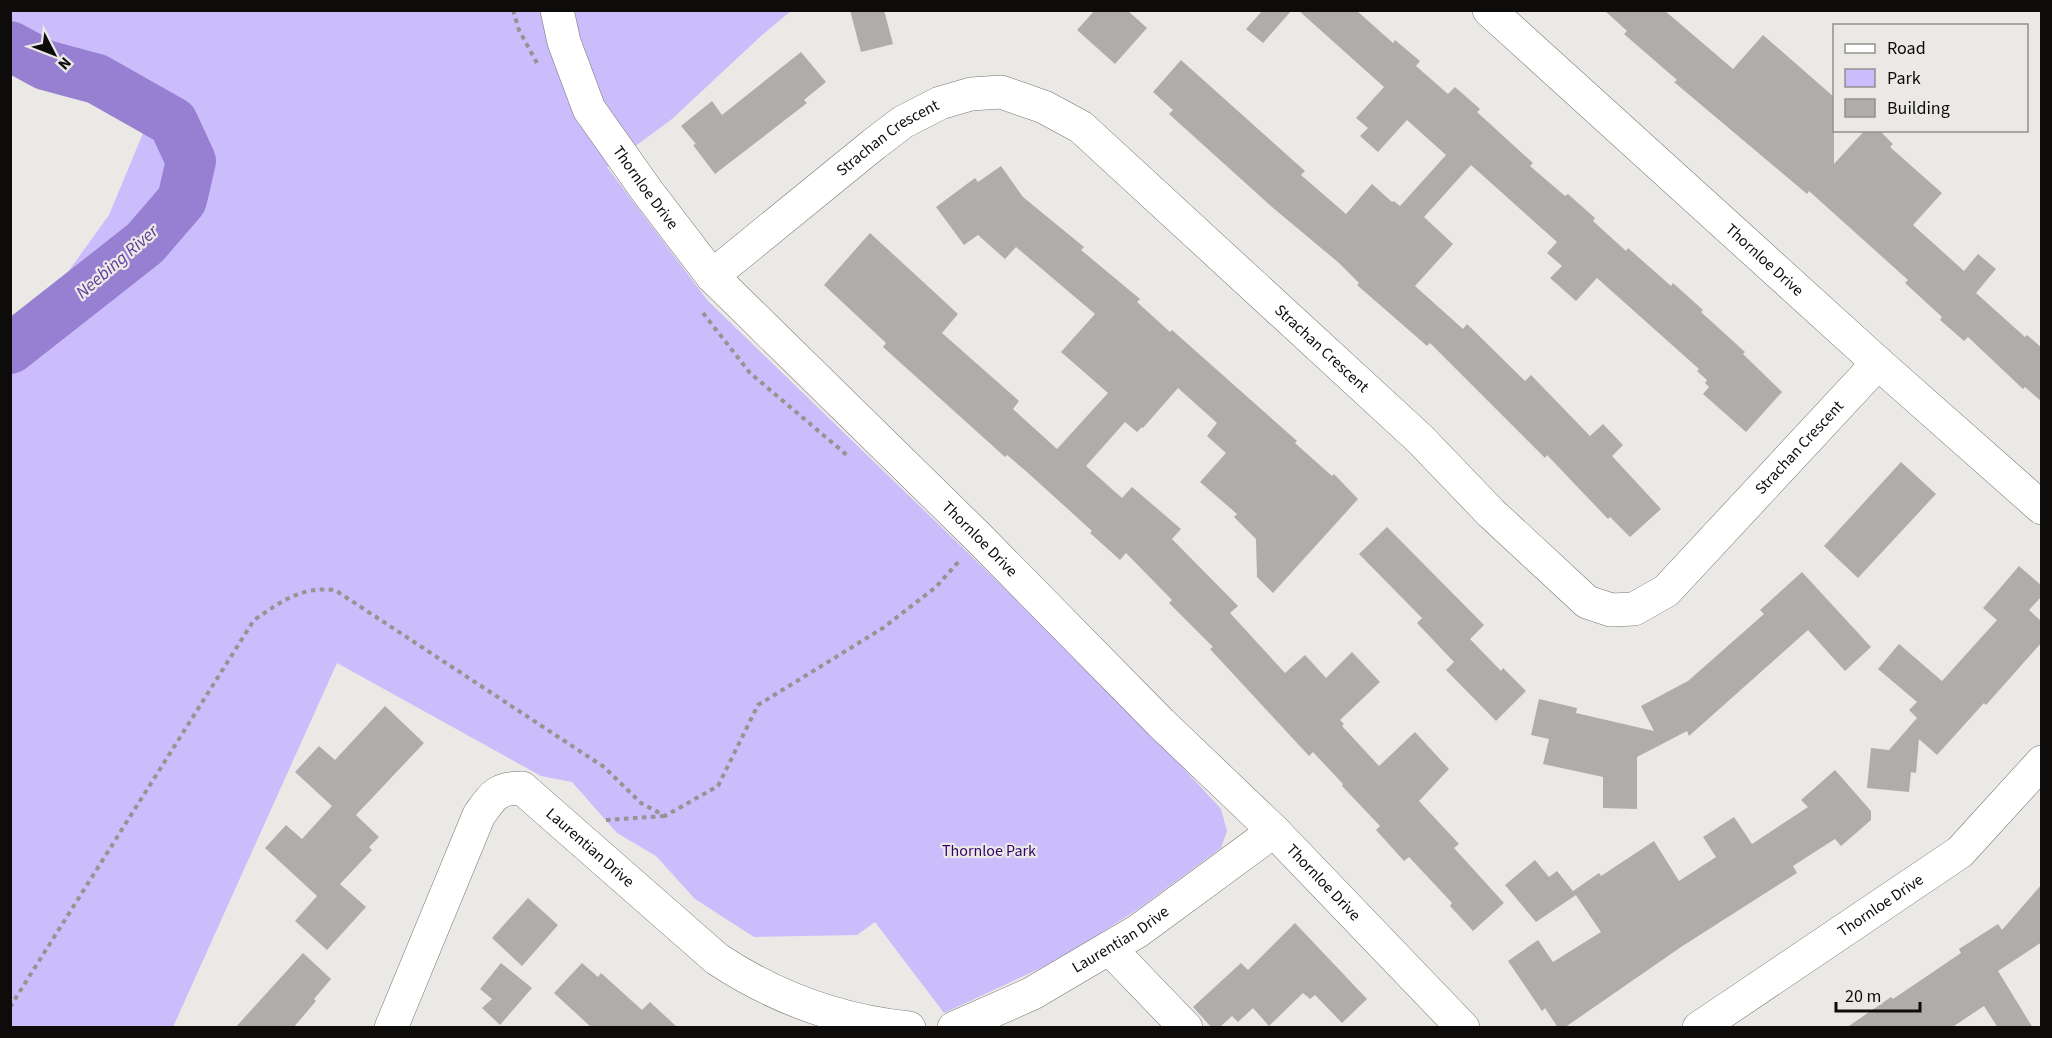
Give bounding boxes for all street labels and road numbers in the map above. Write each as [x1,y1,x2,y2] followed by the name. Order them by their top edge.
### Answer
[832,94,943,181] street label: Strachan Crescent
[607,141,684,234] street label: Thornloe Drive
[1720,219,1809,301] street label: Thornloe Drive
[1270,299,1374,398] street label: Strachan Crescent
[1750,395,1849,499] street label: Strachan Crescent
[937,496,1022,582] street label: Thornloe Drive
[541,803,639,892] street label: Laurentian Drive
[1281,839,1366,926] street label: Thornloe Drive
[1833,869,1928,942] street label: Thornloe Drive
[1068,901,1174,978] street label: Laurentian Drive

